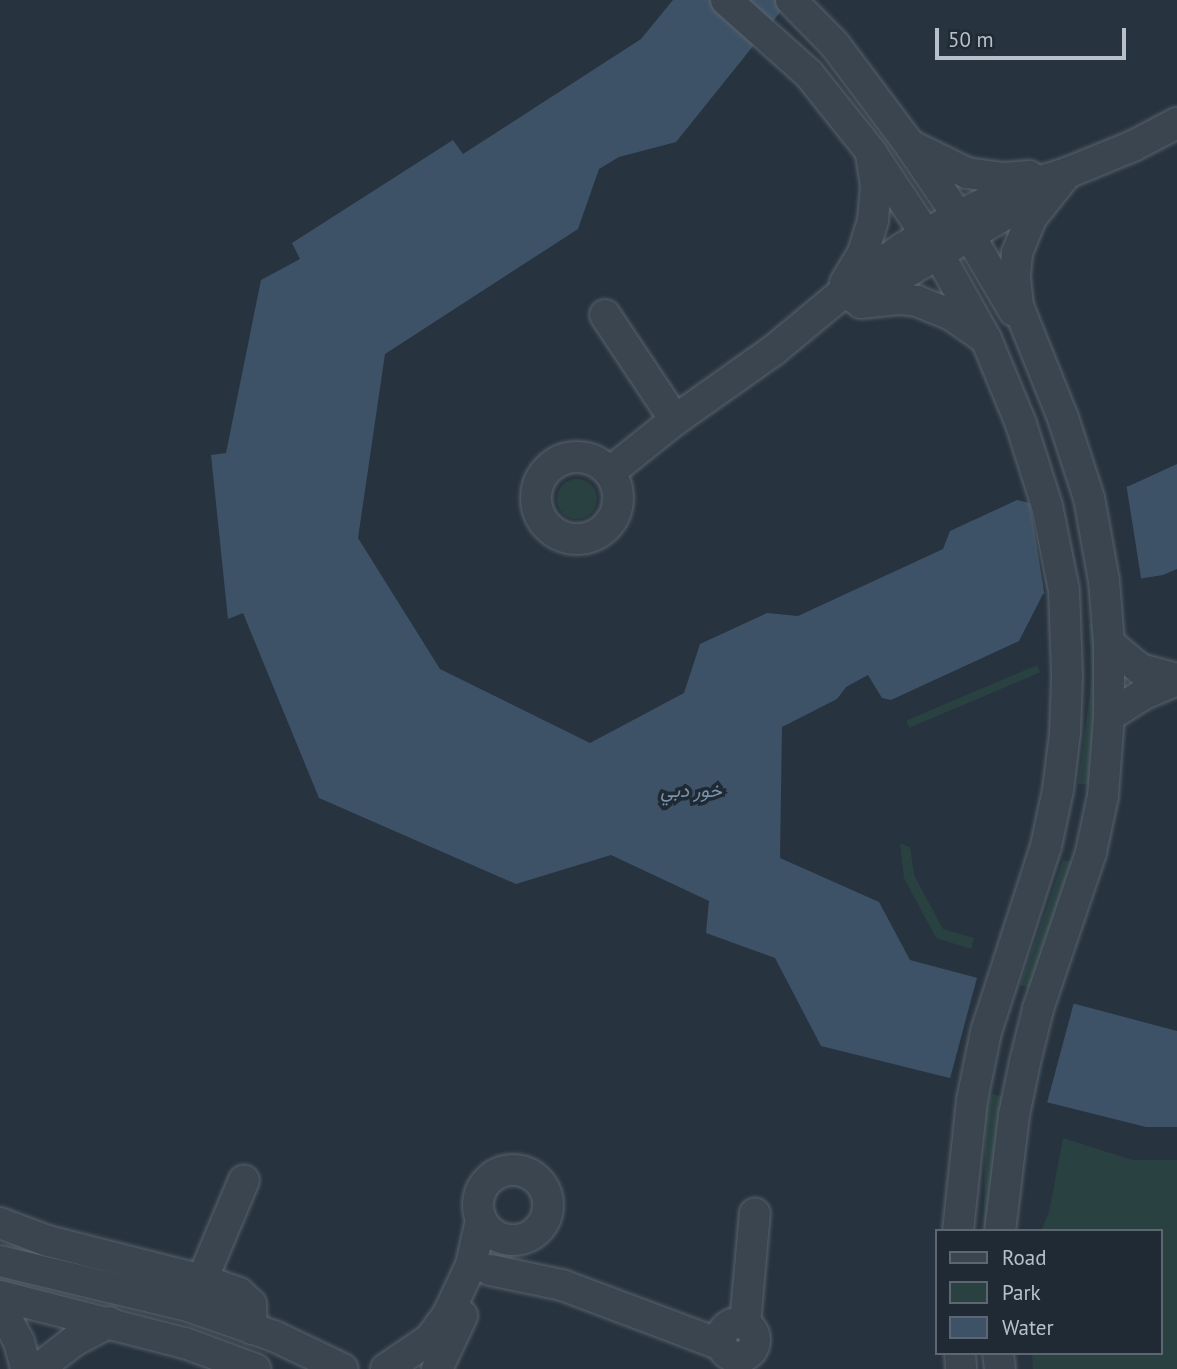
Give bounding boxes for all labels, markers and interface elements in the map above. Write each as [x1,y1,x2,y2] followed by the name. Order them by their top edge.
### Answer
[939,14,1130,58] scale bar
[948,26,994,53] text: 50 m
[660,780,722,802] water label: خور دبي
[936,1229,1163,1355] legend
[1002,1244,1046,1271] text: Road
[1002,1279,1041,1306] text: Park
[1002,1314,1054,1341] text: Water

